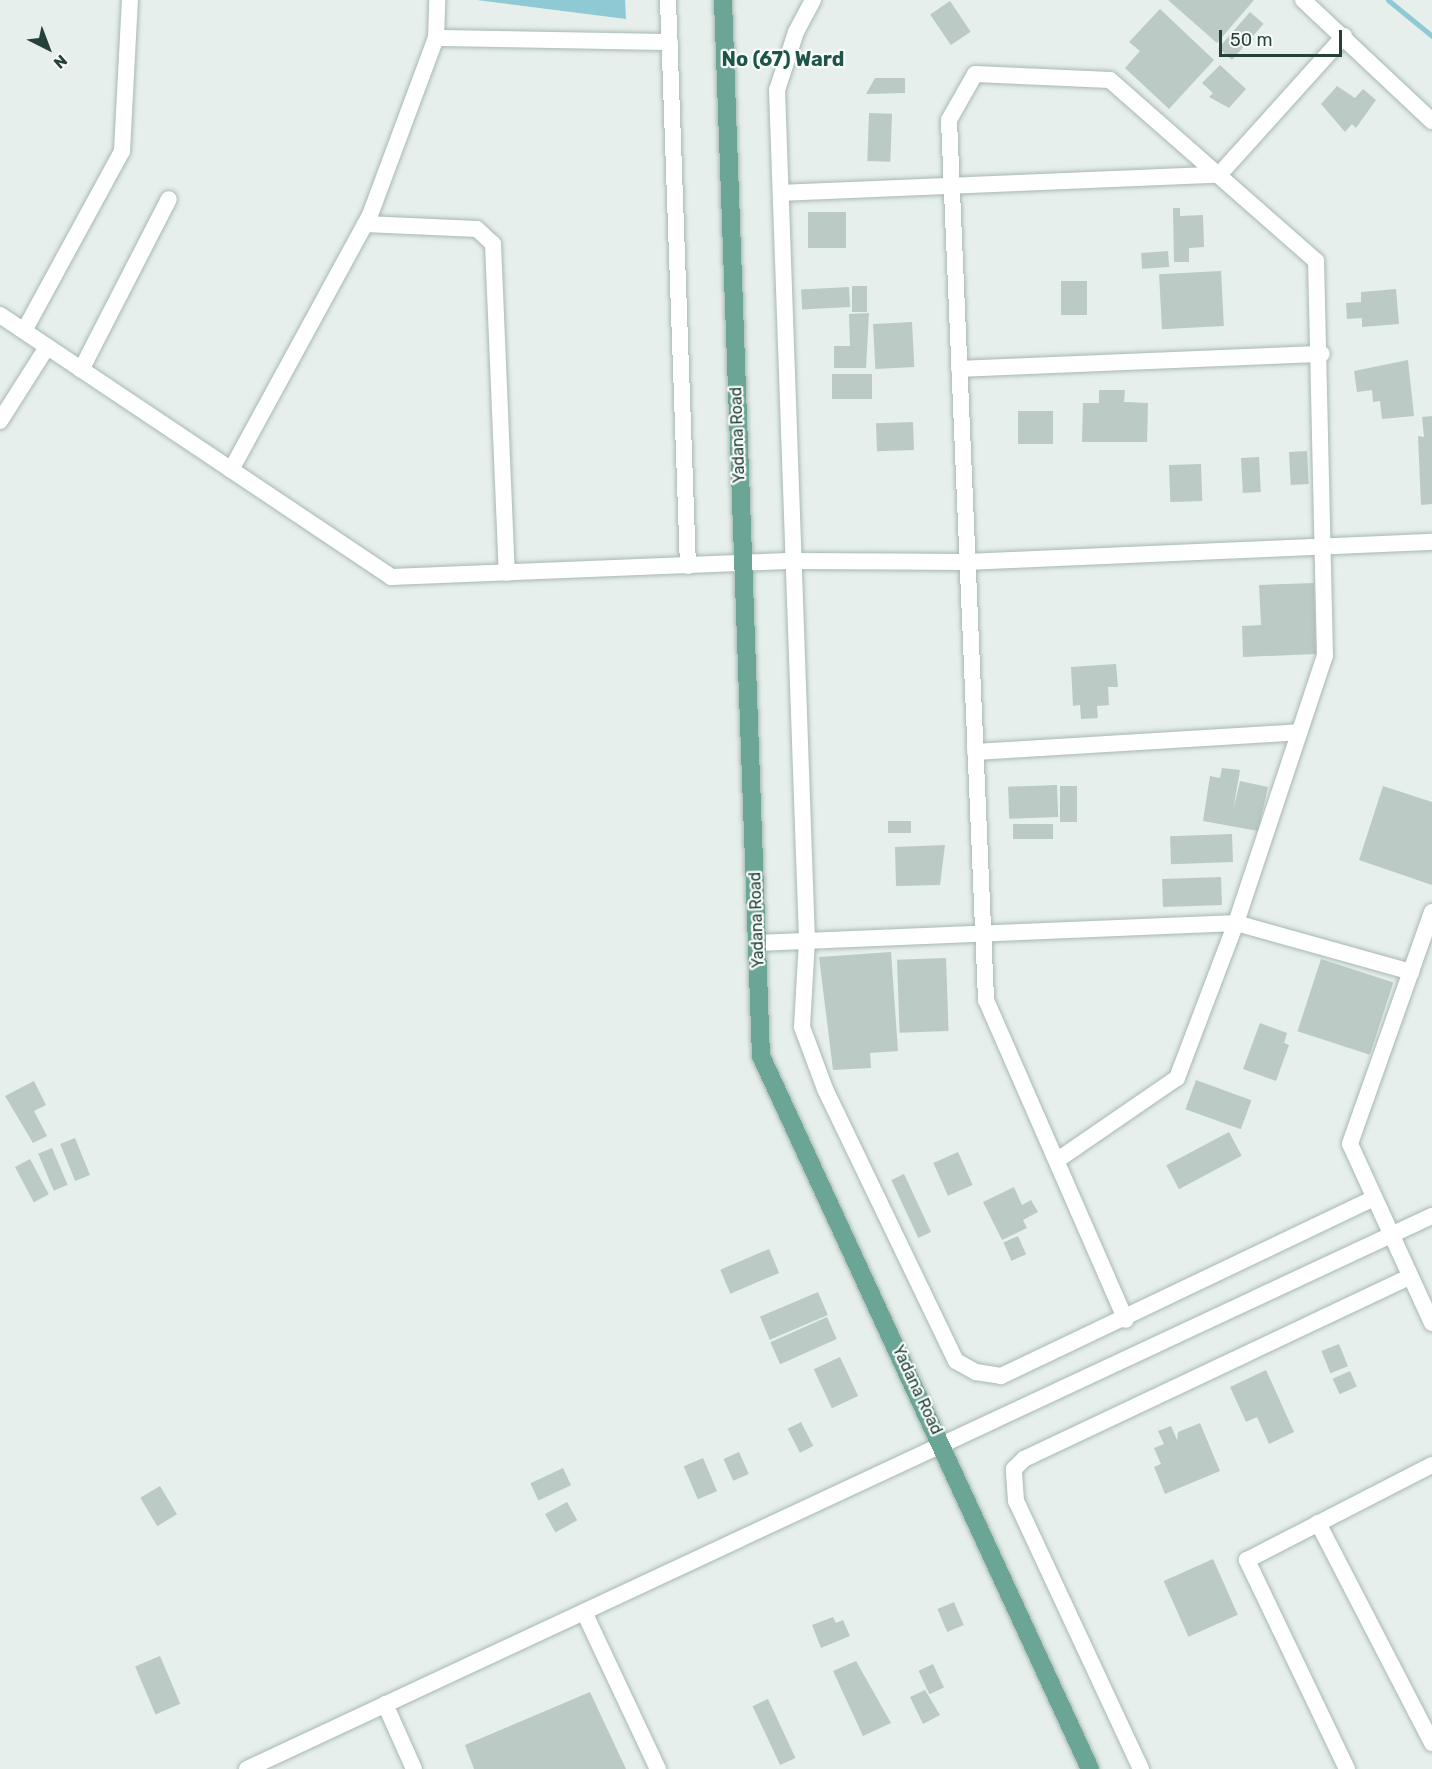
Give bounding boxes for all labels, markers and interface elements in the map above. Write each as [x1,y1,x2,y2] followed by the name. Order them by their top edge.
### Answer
[18,18,78,78] north arrow
[1222,18,1345,56] scale bar
[1230,29,1273,51] text: 50 m
[721,47,845,71] district label: No (67) Ward
[50,51,71,73] text: N
[727,387,749,483] street label: Yadana Road
[746,872,768,968] street label: Yadana Road
[888,1342,946,1438] street label: Yadana Road

